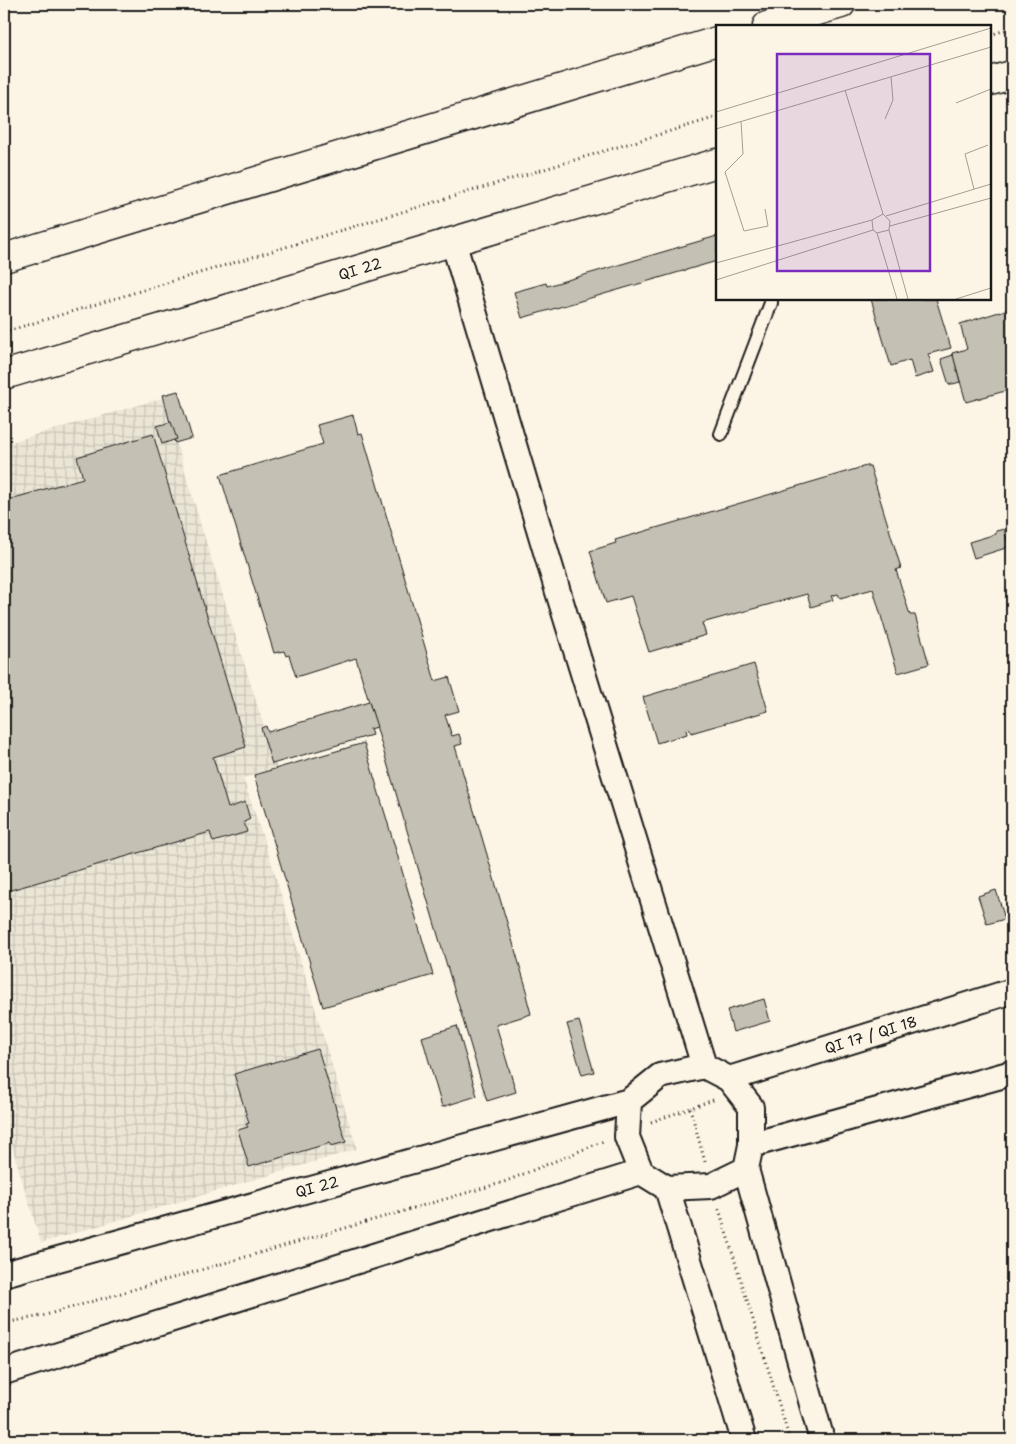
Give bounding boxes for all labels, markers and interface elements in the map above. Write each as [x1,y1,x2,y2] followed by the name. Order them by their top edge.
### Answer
[716,25,991,300] inset map
[336,253,384,285] street label: QI 22
[822,1011,920,1059] street label: QI 17 / QI 18
[293,1172,341,1202] street label: QI 22

